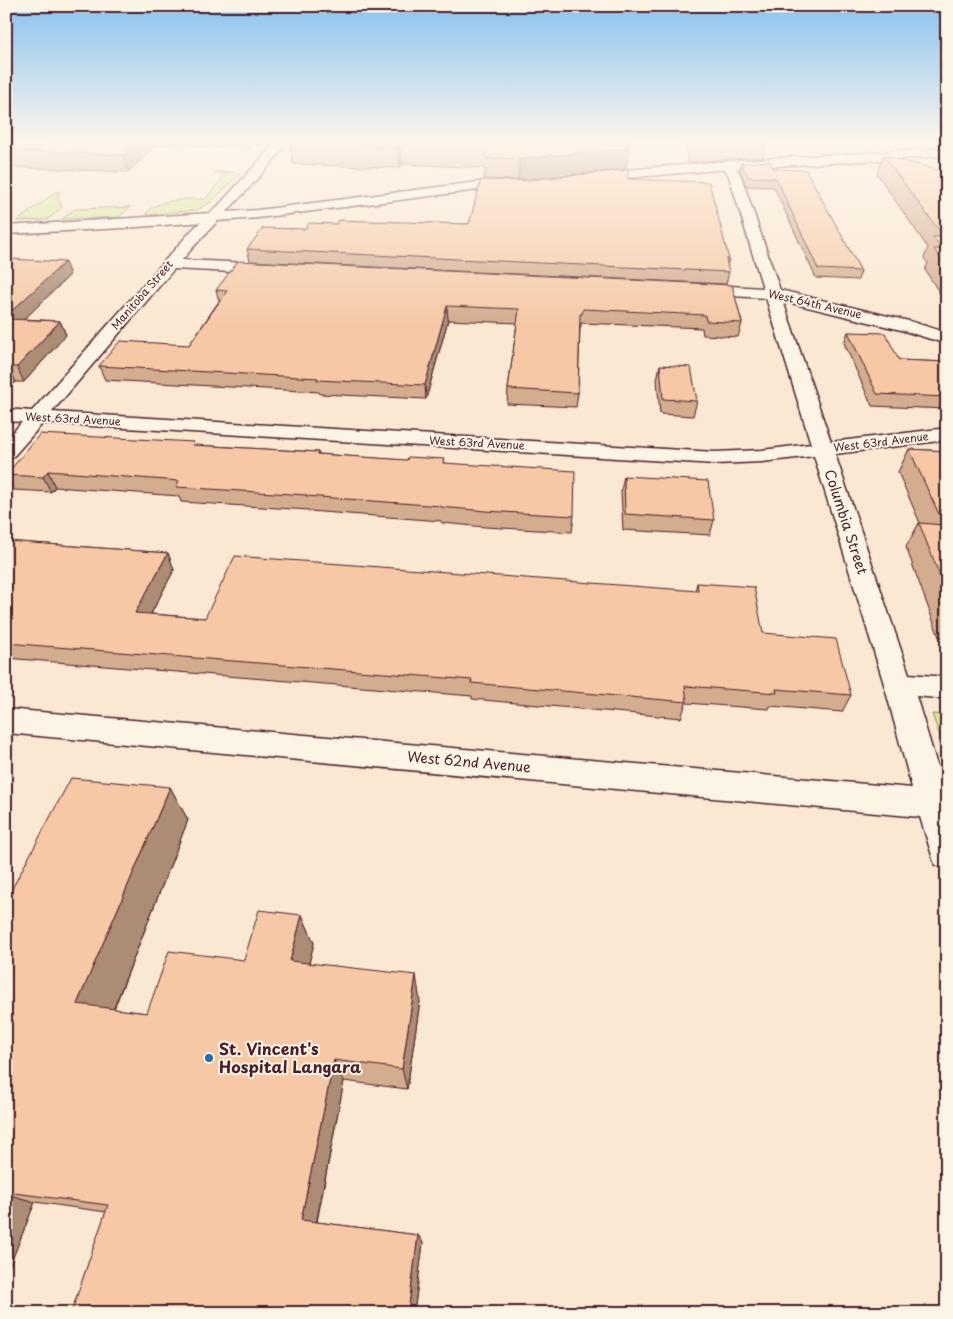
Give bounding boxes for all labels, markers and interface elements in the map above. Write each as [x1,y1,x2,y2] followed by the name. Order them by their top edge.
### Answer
[107,256,177,333] street label: Manitoba Street
[767,284,864,323] street label: West 64th Avenue
[25,408,121,429] street label: West 63rd Avenue
[832,427,929,456] street label: West 63rd Avenue
[429,432,525,453] street label: West 63rd Avenue
[820,467,873,577] street label: Columbia Street
[406,746,532,777] street label: West 62nd Avenue
[219,1036,361,1078] place label: St. Vincent's Hospital Langara
[203,1052,215,1064] marker: St. Vincent's Hospital Langara

